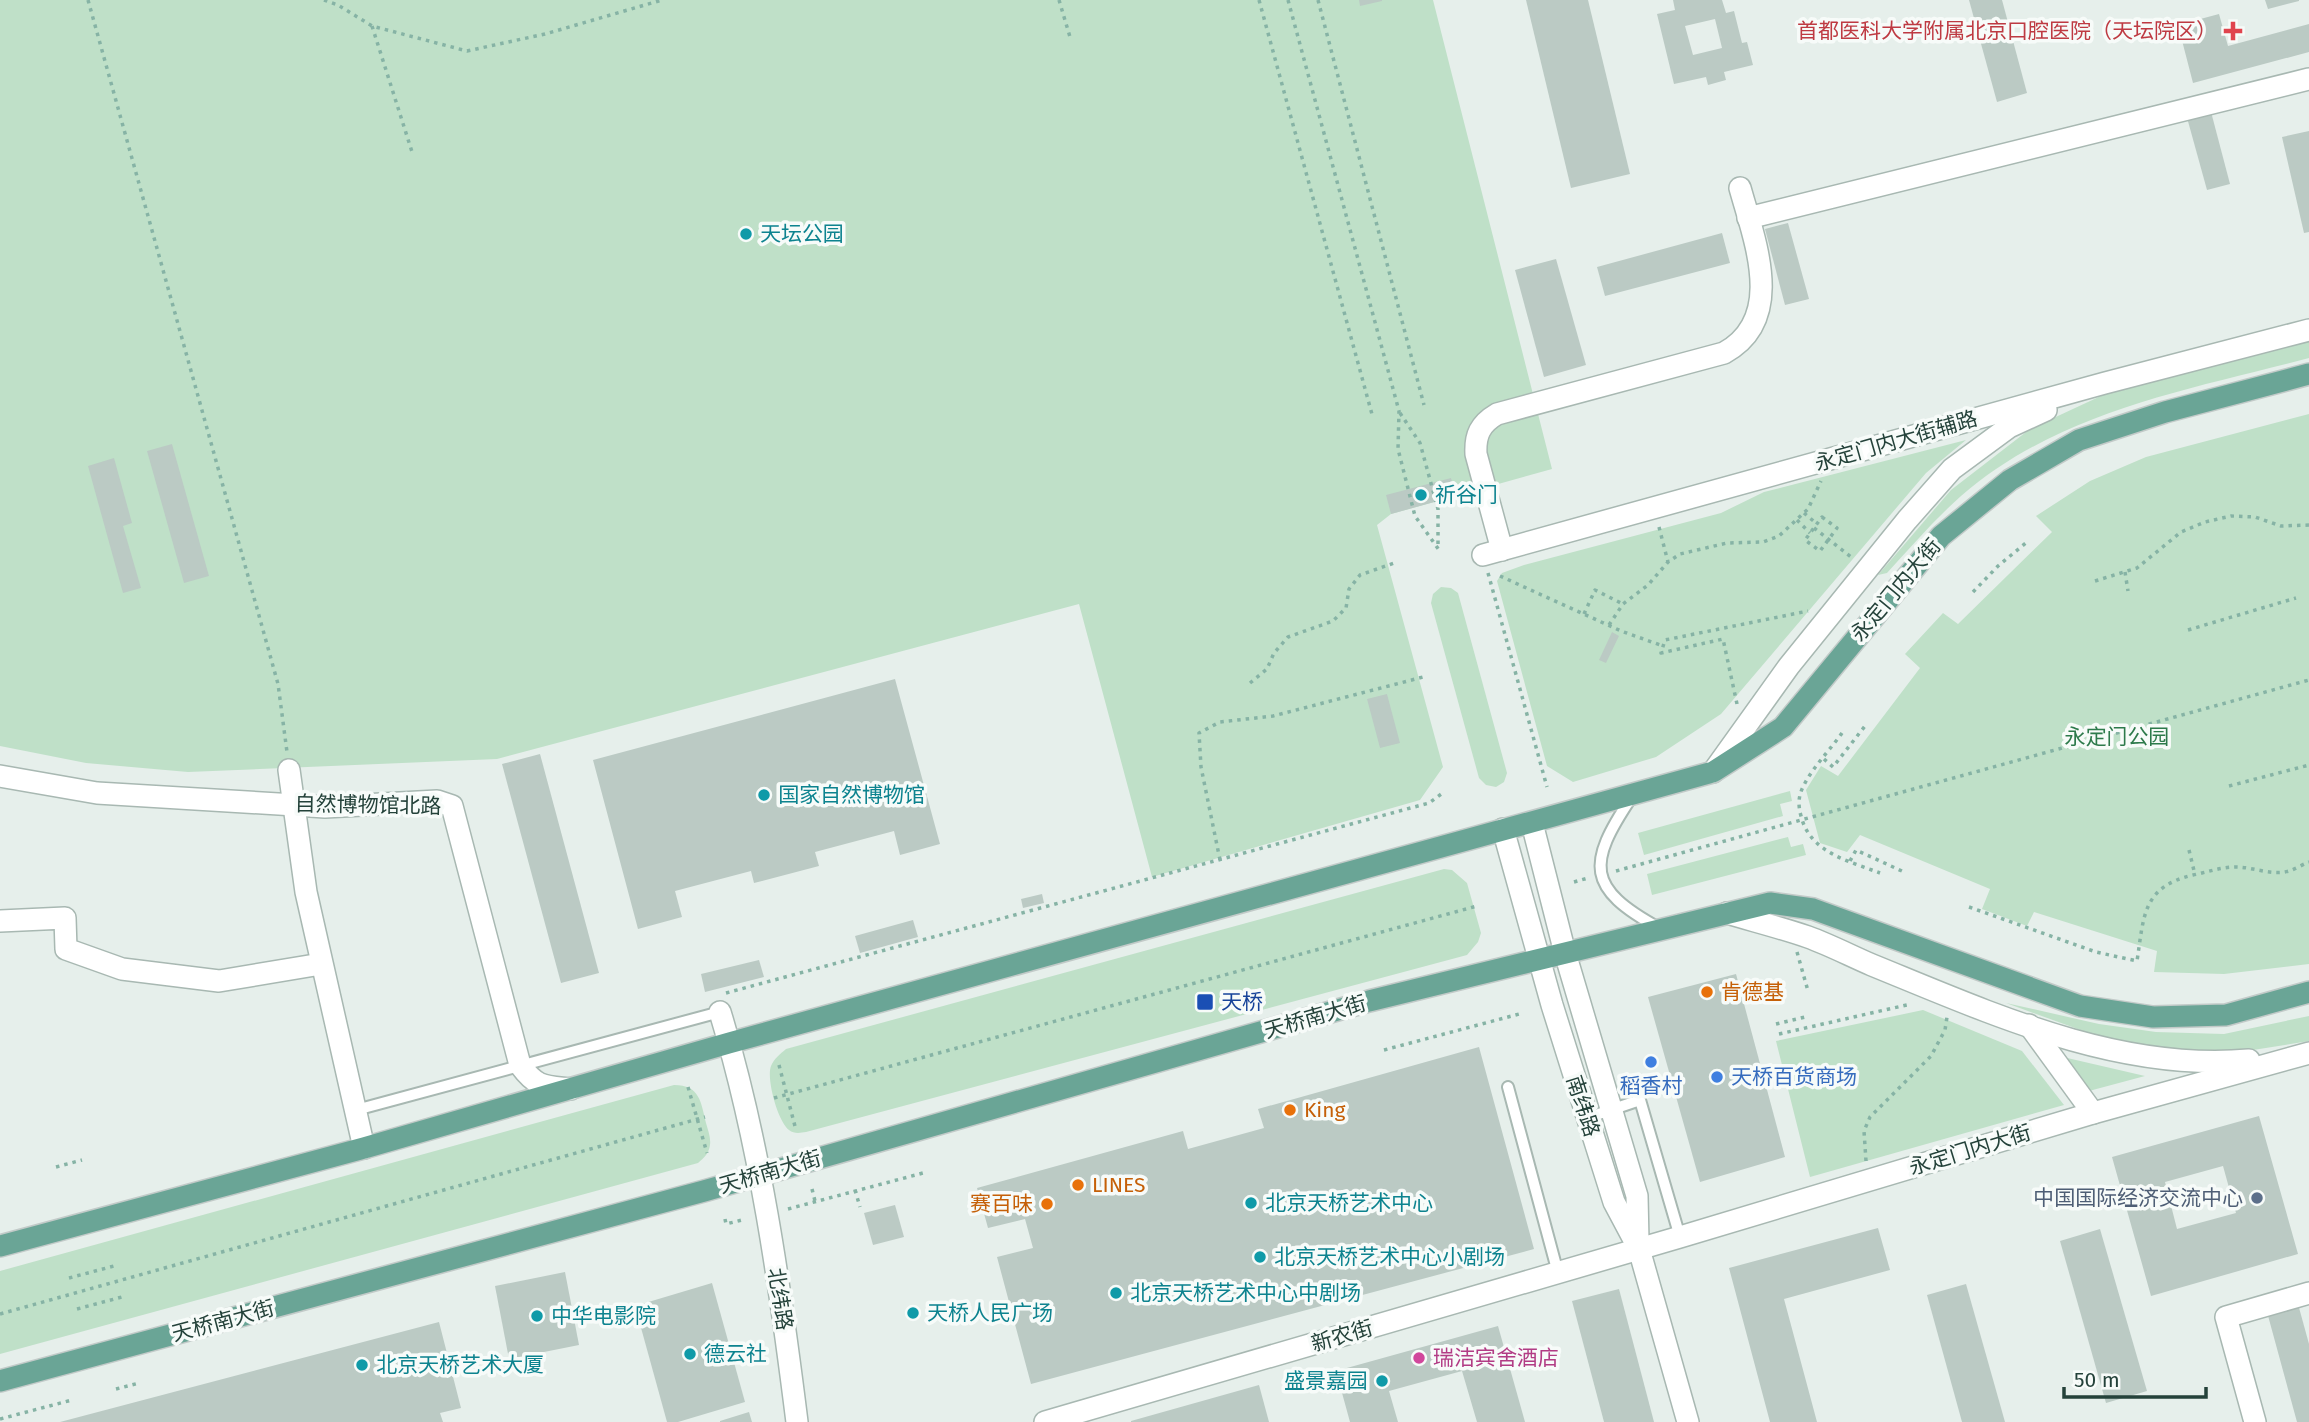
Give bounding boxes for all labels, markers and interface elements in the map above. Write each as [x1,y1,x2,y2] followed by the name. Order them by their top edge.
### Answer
[1797,18,2217,44] place label: 首都医科大学附属北京口腔医院（天坛院区）
[2223,21,2243,41] marker: 首都医科大学附属北京口腔医院（天坛院区）
[760,221,844,247] place label: 天坛公园
[738,226,754,242] marker: 天坛公园
[1812,405,1980,477] street label: 永定门内大街辅路
[1435,482,1498,508] place label: 祈谷门
[1413,487,1429,503] marker: 祈谷门
[1846,533,1946,647] street label: 永定门内大街
[2065,724,2170,750] park label: 永定门公园
[778,782,925,808] place label: 国家自然博物馆
[756,787,772,803] marker: 国家自然博物馆
[294,791,442,819] street label: 自然博物馆北路
[1721,979,1784,1005] place label: 肯德基
[1699,984,1715,1000] marker: 肯德基
[1221,989,1263,1015] place label: 天桥
[1261,990,1369,1044] street label: 天桥南大街
[1195,992,1215,1012] marker: 天桥
[1643,1054,1659,1070] marker: 稻香村
[1731,1064,1857,1090] place label: 天桥百货商场
[1709,1069,1725,1085] marker: 天桥百货商场
[1561,1072,1605,1140] street label: 南纬路
[1620,1073,1683,1099] place label: 稻香村
[1304,1097,1346,1123] place label: King
[1282,1102,1298,1118] marker: King
[1906,1119,2034,1181] street label: 永定门内大街
[716,1145,824,1199] street label: 天桥南大街
[1092,1172,1145,1198] place label: LINES
[1070,1177,1086,1193] marker: LINES
[2033,1185,2243,1211] place label: 中国国际经济交流中心
[1265,1190,1433,1216] place label: 北京天桥艺术中心
[2249,1190,2265,1206] marker: 中国国际经济交流中心
[970,1191,1033,1217] place label: 赛百味
[1243,1195,1259,1211] marker: 北京天桥艺术中心
[1039,1196,1055,1212] marker: 赛百味
[1274,1244,1505,1270] place label: 北京天桥艺术中心小剧场
[1252,1249,1268,1265] marker: 北京天桥艺术中心小剧场
[762,1266,798,1332] street label: 北纬路
[1130,1280,1361,1306] place label: 北京天桥艺术中心中剧场
[1108,1285,1124,1301] marker: 北京天桥艺术中心中剧场
[169,1295,277,1347] street label: 天桥南大街
[927,1300,1053,1326] place label: 天桥人民广场
[551,1303,656,1329] place label: 中华电影院
[905,1305,921,1321] marker: 天桥人民广场
[529,1308,545,1324] marker: 中华电影院
[1308,1315,1376,1357] street label: 新农街
[704,1341,767,1367] place label: 德云社
[1433,1345,1559,1371] place label: 瑞洁宾舍酒店
[682,1346,698,1362] marker: 德云社
[1411,1350,1427,1366] marker: 瑞洁宾舍酒店
[376,1352,544,1378] place label: 北京天桥艺术大厦
[2064,1356,2206,1400] scale bar
[354,1357,370,1373] marker: 北京天桥艺术大厦
[2074,1367,2120,1393] text: 50 m
[1284,1368,1368,1394] place label: 盛景嘉园
[1374,1373,1390,1389] marker: 盛景嘉园

